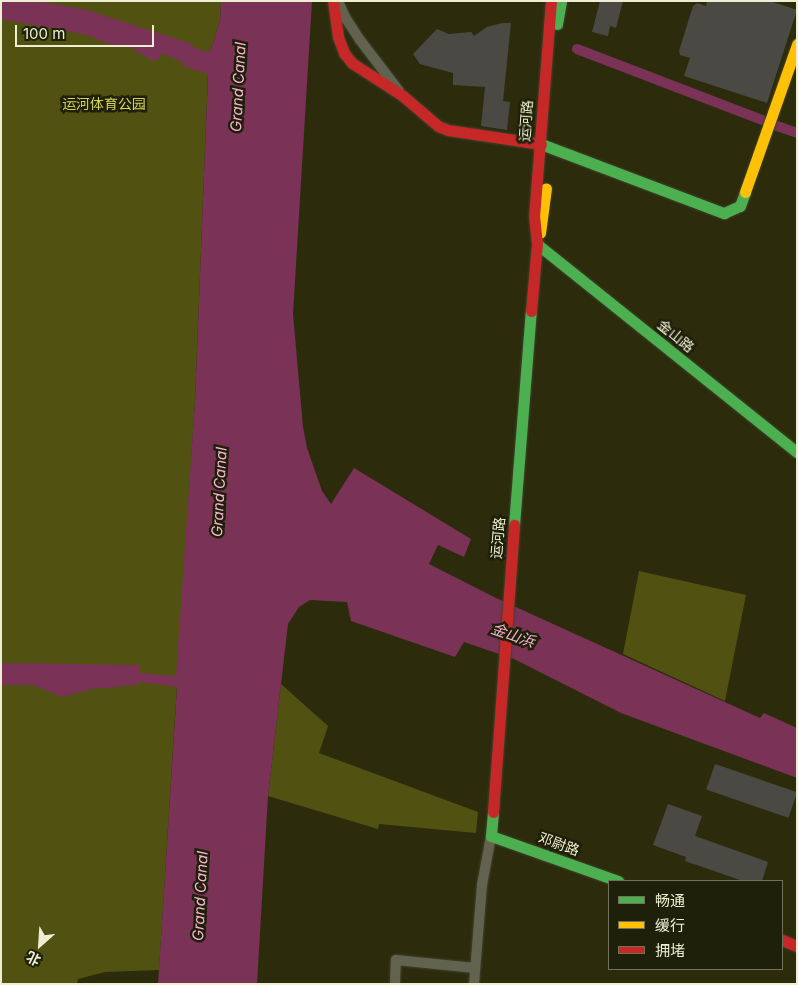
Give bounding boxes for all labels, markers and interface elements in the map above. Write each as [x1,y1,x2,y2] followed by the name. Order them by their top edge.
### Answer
[18,15,156,47] scale bar
[23,24,65,43] text: 100 m
[227,42,249,132] water label: Grand Canal
[62,96,146,112] park label: 运河体育公园
[516,99,536,143] street label: 运河路
[654,316,698,356] street label: 金山路
[208,447,230,537] water label: Grand Canal
[488,516,508,560] street label: 运河路
[489,619,537,651] water label: 金山浜
[536,829,582,859] street label: 邓尉路
[189,851,211,941] water label: Grand Canal
[608,880,783,970] legend
[655,891,685,910] text: 畅通
[655,916,685,935] text: 缓行
[15,920,65,970] north arrow
[655,941,685,960] text: 拥堵
[23,948,43,970] text: 北

